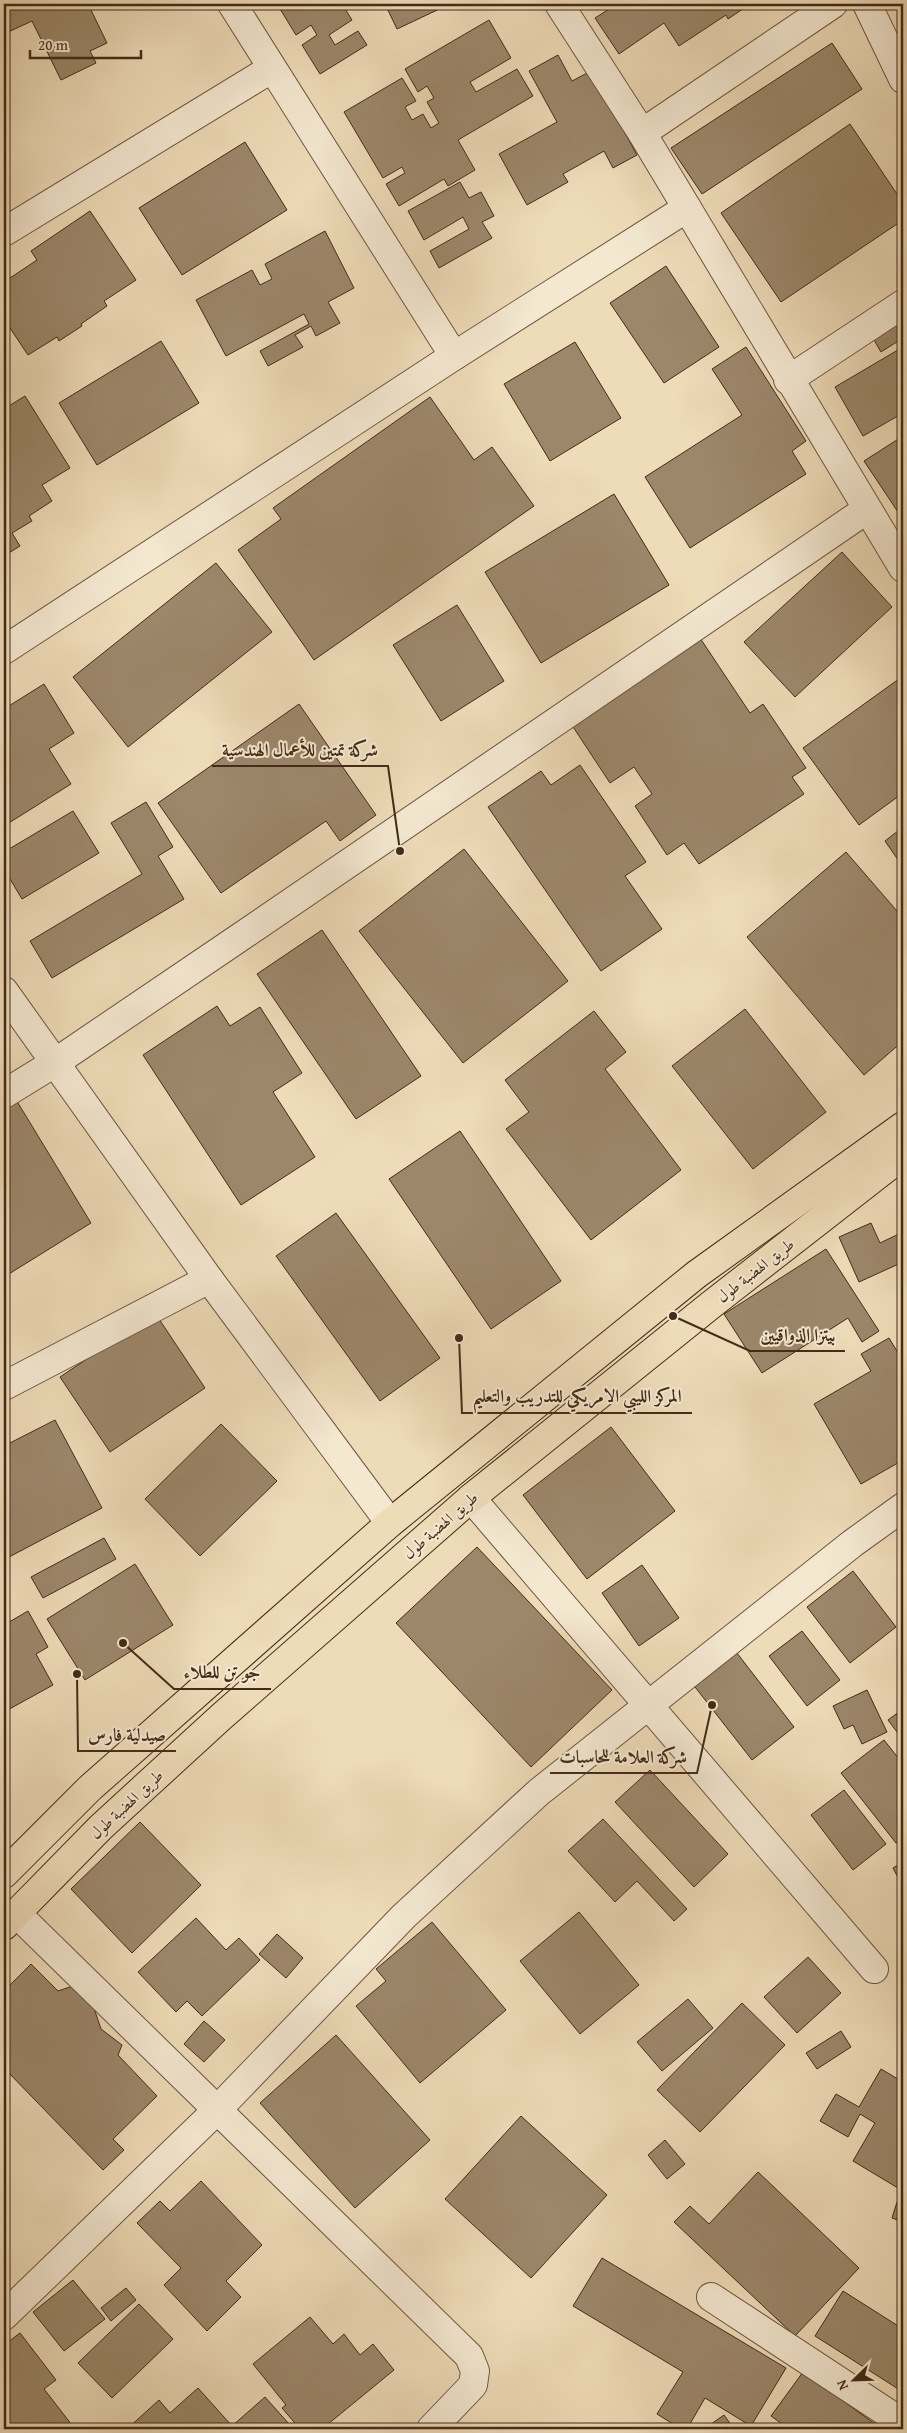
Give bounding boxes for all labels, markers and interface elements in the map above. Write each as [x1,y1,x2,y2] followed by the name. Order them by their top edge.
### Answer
[30,28,141,60] scale bar
[38,34,69,55] text: 20 m
[212,733,388,766] callout: شركة تمتين للأعمال الهندسية
[222,736,378,763] text: شركة تمتين للأعمال الهندسية
[711,1232,799,1308] street label: طريق الهضبة طول
[750,1318,845,1351] callout: بيتزا الذواقيين
[761,1321,835,1348] text: بيتزا الذواقيين
[462,1380,692,1413] callout: المركز الليبي الامريكي للتدريب والتعليم
[472,1382,682,1414] text: المركز الليبي الامريكي للتدريب والتعليم
[397,1485,483,1565] street label: طريق الهضبة طول
[174,1656,271,1689] callout: جو تن للطلاء
[183,1658,261,1685] text: جو تن للطلاء
[78,1718,176,1751] callout: صيدلية فارس
[88,1721,166,1748] text: صيدلية فارس
[550,1740,697,1773] callout: شركة العلامة للحاسبات
[559,1743,687,1770] text: شركة العلامة للحاسبات
[84,1764,168,1844] street label: طريق الهضبة طول
[830,2356,880,2406] north arrow
[831,2376,853,2393] text: N

